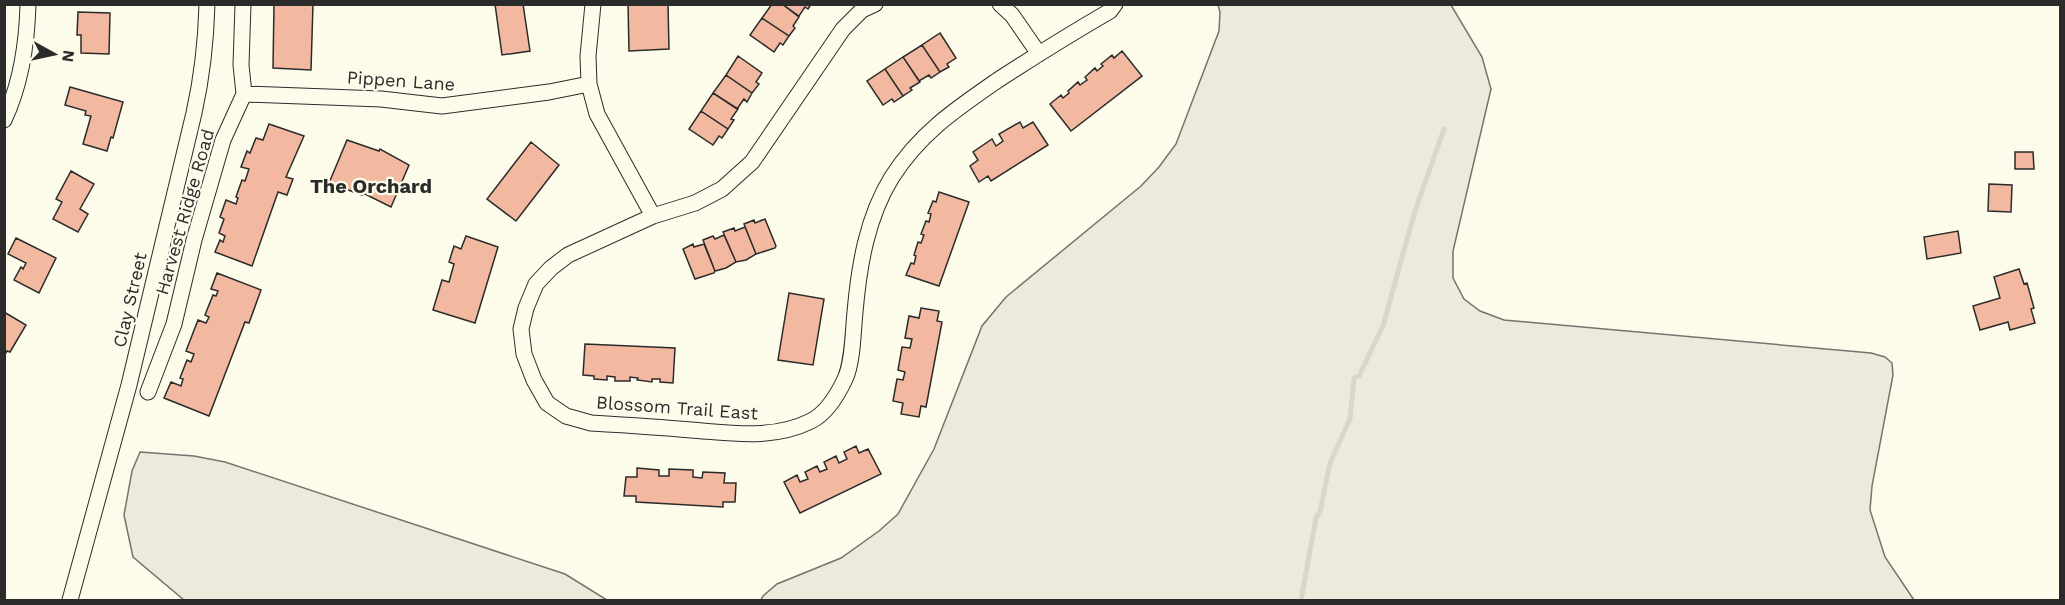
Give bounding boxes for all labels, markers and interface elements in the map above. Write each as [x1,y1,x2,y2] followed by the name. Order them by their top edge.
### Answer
[24,24,84,84] north arrow
[58,49,79,63] text: N
[346,66,456,95] street label: Pippen Lane
[151,127,218,297] street label: Harvest Ridge Road
[310,174,432,198] district label: The Orchard
[108,250,151,349] street label: Clay Street
[595,391,759,424] street label: Blossom Trail East

